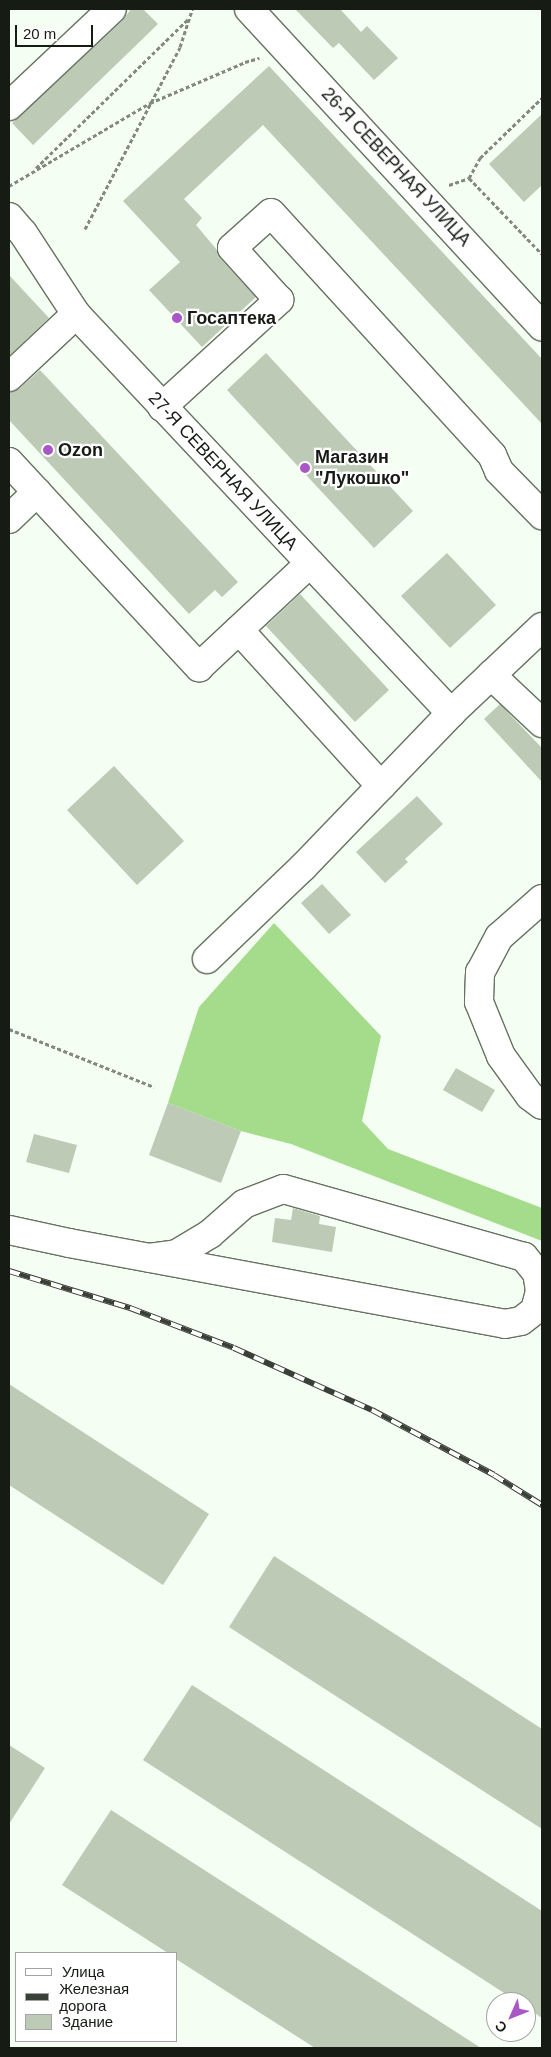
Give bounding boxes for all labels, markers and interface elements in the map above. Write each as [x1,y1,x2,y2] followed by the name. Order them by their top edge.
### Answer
[18,15,95,47] scale bar
[23,25,56,42] text: 20 m
[317,83,475,251] street label: 26-Я СЕВЕРНАЯ УЛИЦА
[187,307,276,329] place label: Госаптека
[171,312,183,324] marker: Госаптека
[144,387,302,555] street label: 27-Я СЕВЕРНАЯ УЛИЦА
[58,439,103,461] place label: Ozon
[42,444,54,456] marker: Ozon
[315,447,409,489] place label: Магазин "Лукошко"
[299,462,311,474] marker: Магазин "Лукошко"
[15,1952,178,2042] legend
[62,1963,105,1980] text: Улица
[59,1980,129,2014] text: Железная дорога
[486,1992,536,2042] north arrow
[62,2013,113,2030] text: Здание
[492,2018,510,2036] text: С

